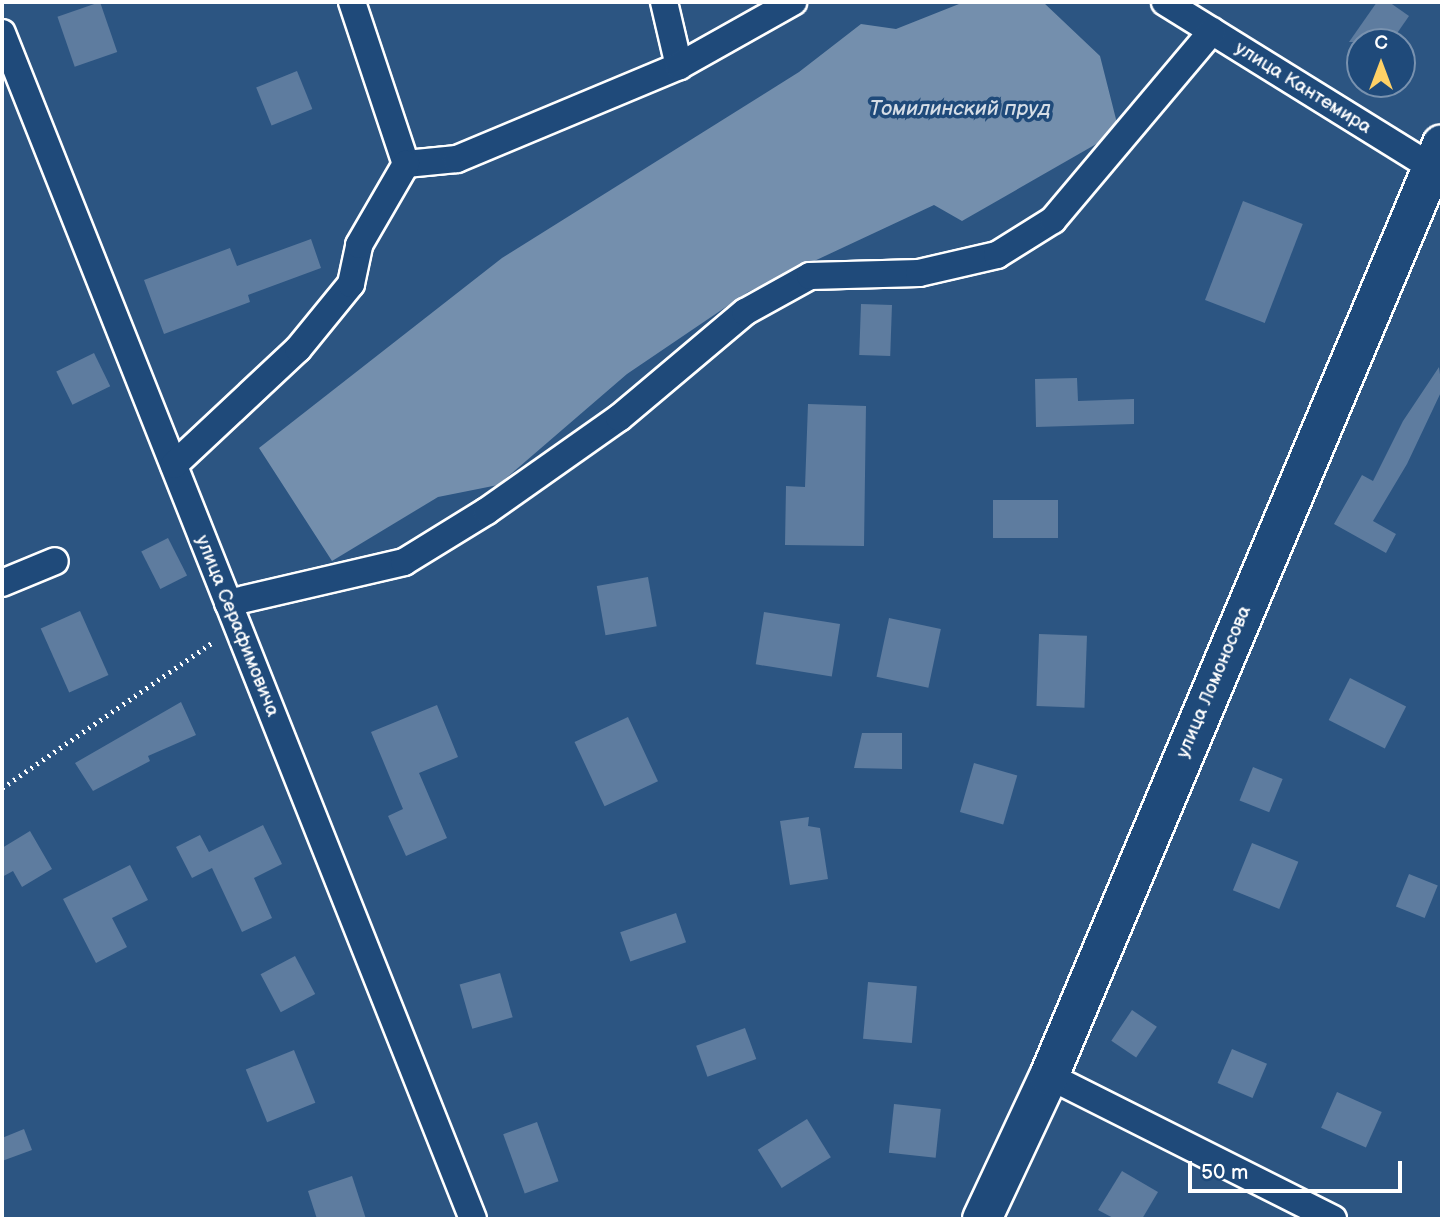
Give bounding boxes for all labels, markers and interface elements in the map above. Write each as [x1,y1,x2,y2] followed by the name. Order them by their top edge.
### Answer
[1346,28,1416,98] north arrow
[1374,32,1388,55] text: С
[1231,37,1375,139] street label: улица Кантемира
[869,96,1051,122] water label: Томилинский пруд
[190,532,284,720] street label: улица Серафимовича
[1172,602,1256,762] street label: улица Ломоносова
[1192,1148,1406,1192] scale bar
[1201,1160,1248,1185] text: 50 m

